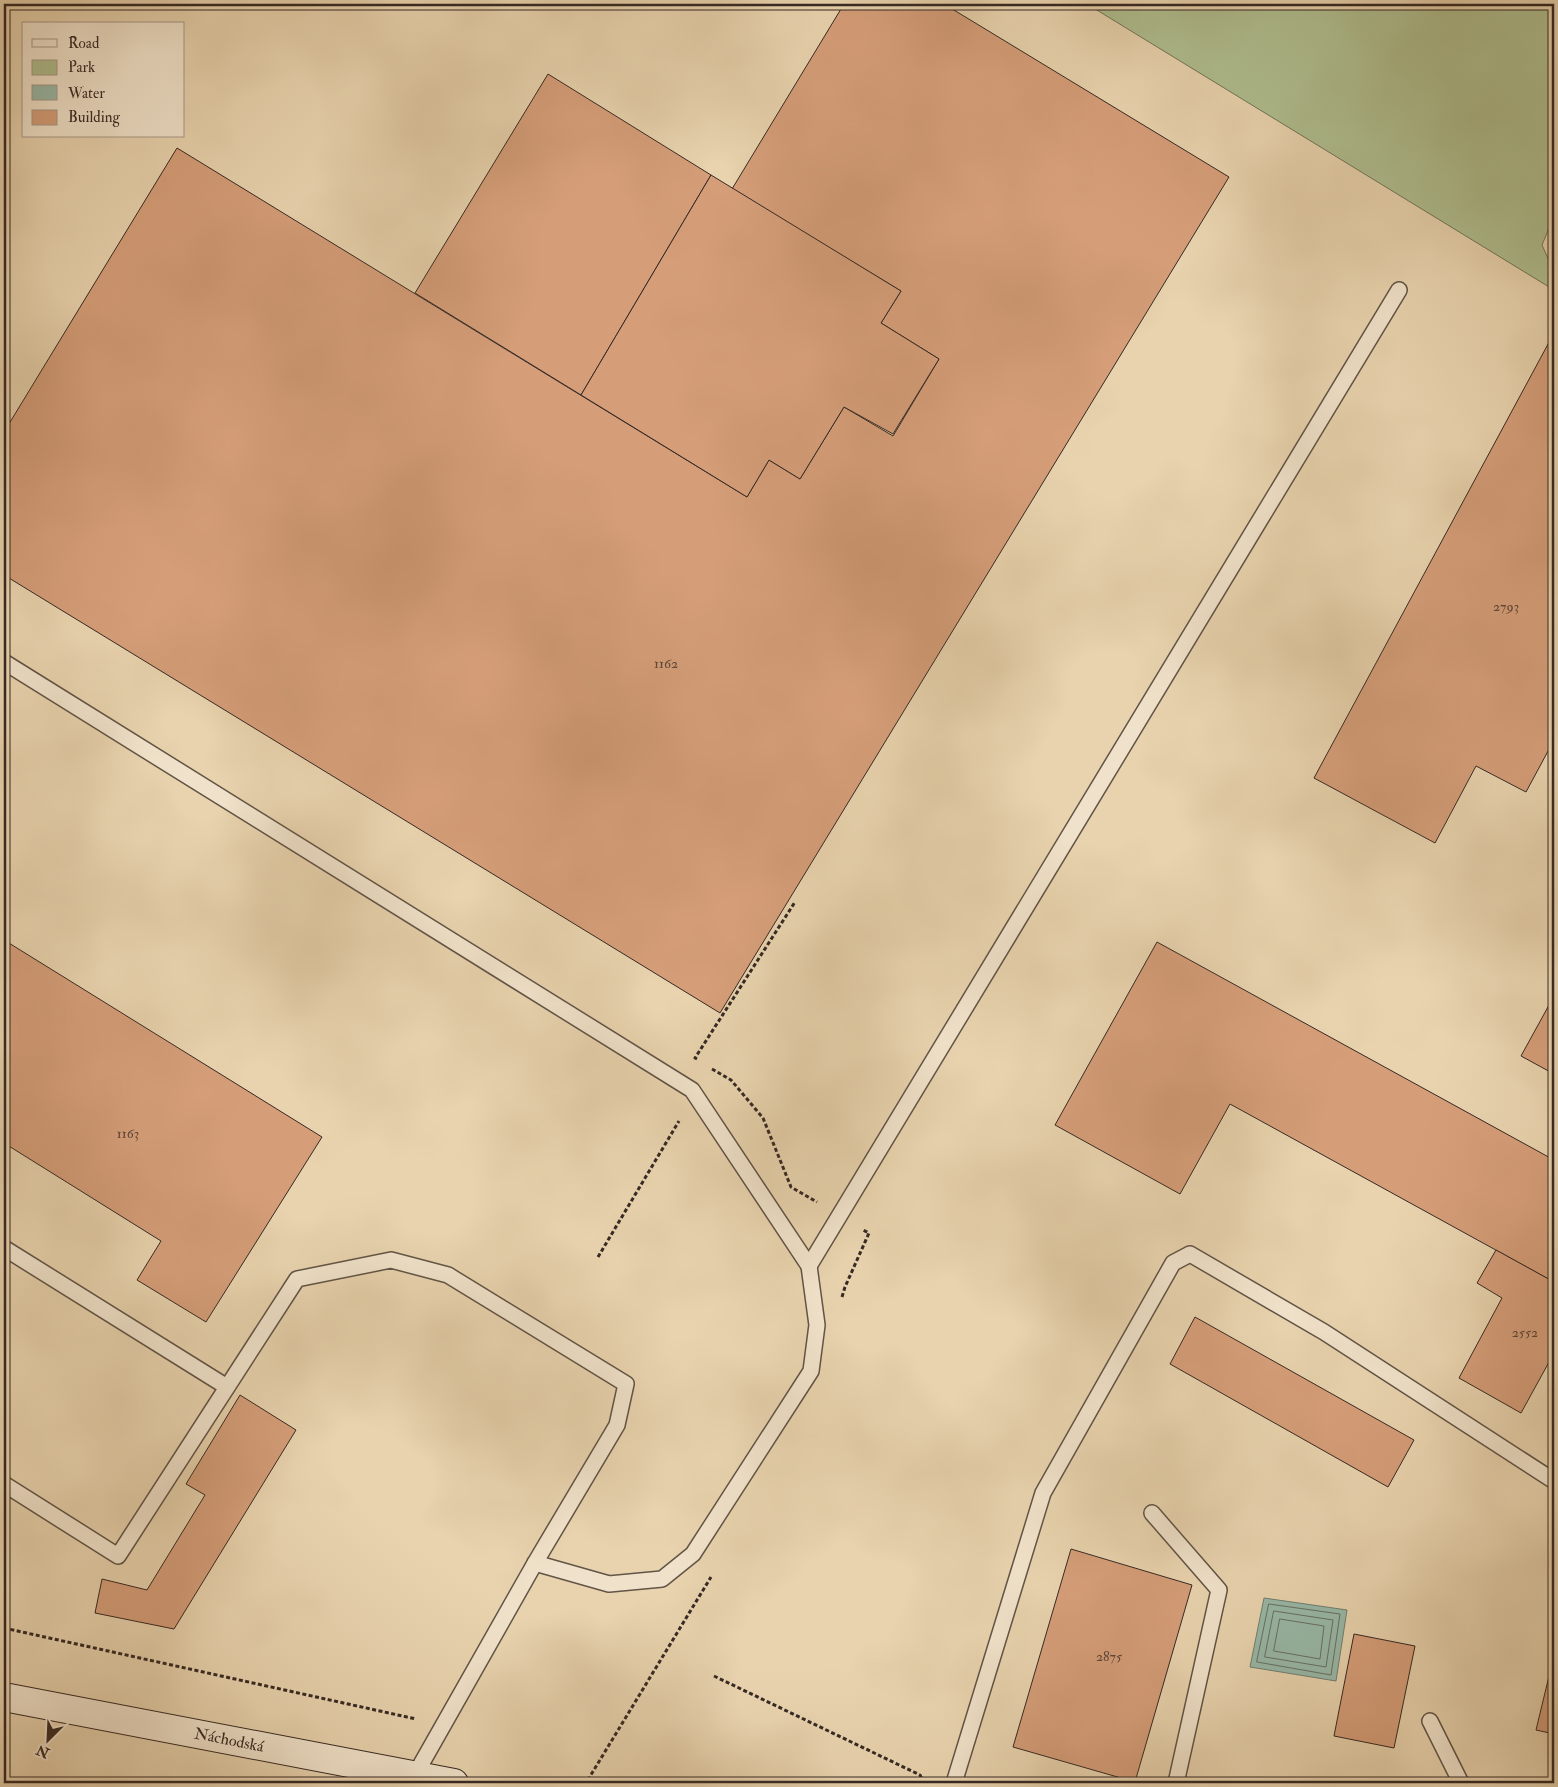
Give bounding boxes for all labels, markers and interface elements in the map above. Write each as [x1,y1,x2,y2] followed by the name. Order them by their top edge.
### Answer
[22,22,185,138] legend
[68,34,100,53] text: Road
[68,58,95,77] text: Park
[67,84,105,103] text: Water
[68,108,120,127] text: Building
[1493,598,1519,615] house number: 2793
[654,655,678,672] house number: 1162
[117,1125,139,1142] house number: 1163
[1512,1324,1538,1341] house number: 2552
[1096,1648,1123,1665] house number: 2875
[22,1714,72,1764] north arrow
[192,1723,266,1757] street label: Náchodská
[33,1741,53,1762] text: N

